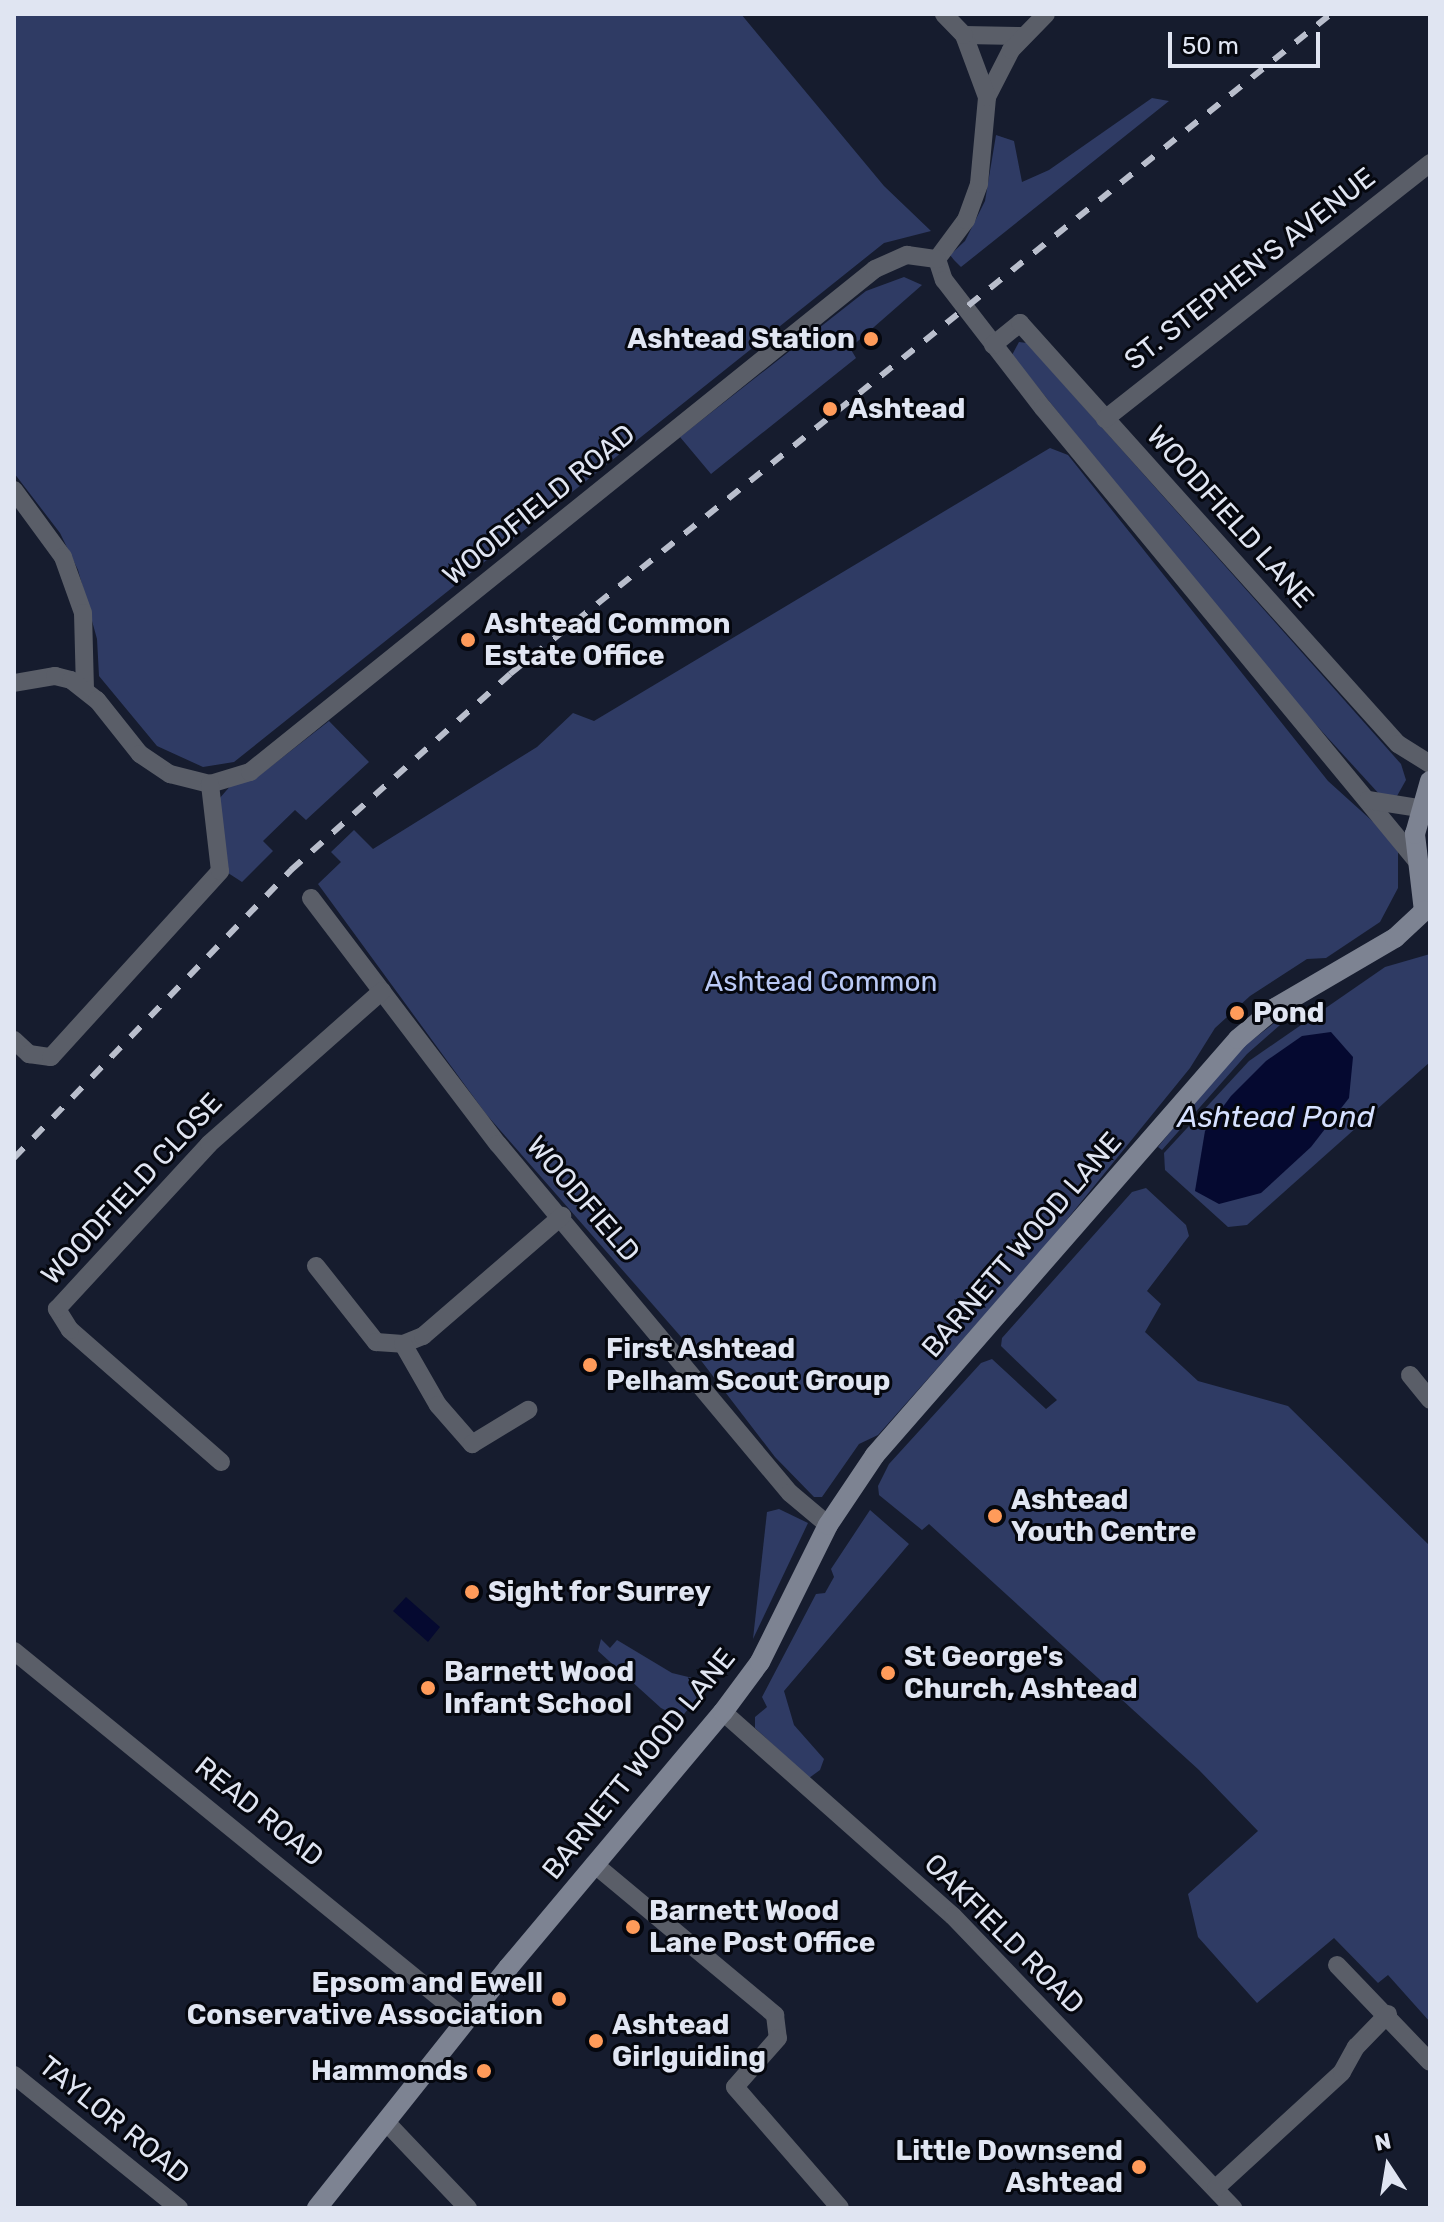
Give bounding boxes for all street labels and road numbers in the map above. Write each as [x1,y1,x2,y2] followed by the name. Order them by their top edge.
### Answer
[1118,161,1382,377] street label: ST. STEPHEN'S AVENUE
[436,417,642,593] street label: WOODFIELD ROAD
[1139,419,1321,615] street label: WOODFIELD LANE
[35,1086,229,1292] street label: WOODFIELD CLOSE
[915,1125,1129,1365] street label: BARNETT WOOD LANE
[519,1129,647,1269] street label: WOODFIELD
[535,1641,743,1887] street label: BARNETT WOOD LANE
[188,1750,330,1874] street label: READ ROAD
[917,1847,1091,2021] street label: OAKFIELD ROAD
[32,2049,196,2191] street label: TAYLOR ROAD

